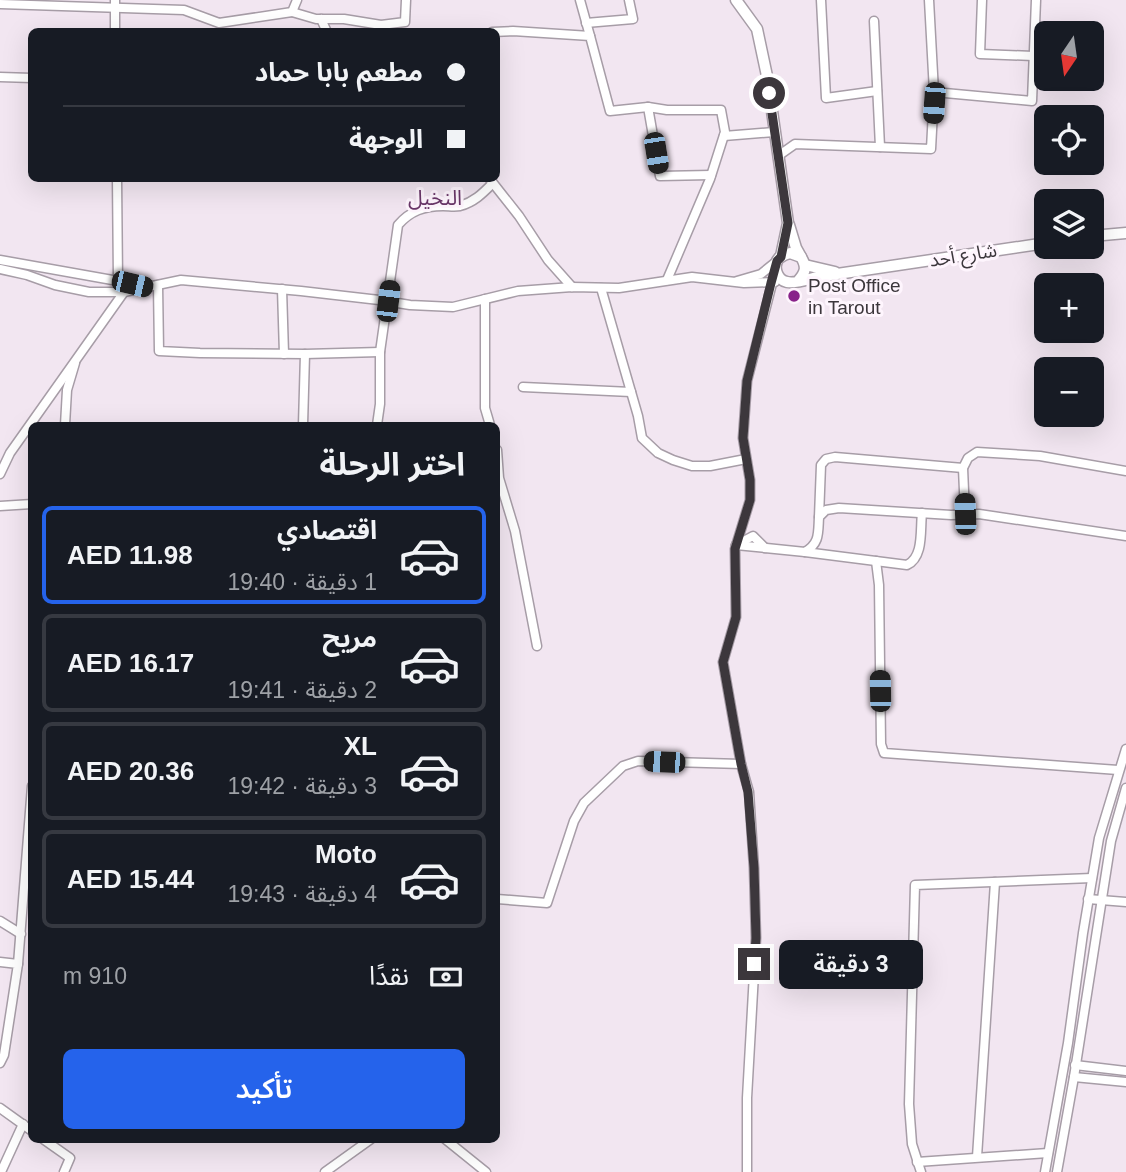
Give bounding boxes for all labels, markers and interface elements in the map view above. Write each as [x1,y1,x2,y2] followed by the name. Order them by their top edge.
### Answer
[1034,21,1104,91] north arrow
[1034,21,1104,427] map controls
[255,57,423,87] text: مطعم بابا حماد
[753,77,785,109] route start
[923,81,946,125] car
[1034,105,1104,175] button: locate
[349,124,423,154] text: الوجهة
[643,131,670,175] car
[408,186,462,210] district label: النخيل
[1034,189,1104,259] button: layers
[928,239,999,274] street label: شارع أحد
[110,269,155,299] car
[1034,273,1104,343] button: +
[808,275,901,318] place label: Post Office in Tarout
[376,279,401,323] car
[786,288,802,304] marker: Post Office in Tarout
[1034,357,1104,427] button: −
[319,446,465,482] text: اختر الرحلة
[954,493,977,535] car
[277,515,377,545] text: اقتصادي
[398,524,461,587] icon: car
[67,540,193,570] text: AED 11.98
[227,569,377,595] text: 1 دقيقة · 19:40
[322,623,377,653] text: مريح
[398,632,461,695] icon: car
[67,648,194,678] text: AED 16.17
[870,670,891,712] car
[227,677,377,703] text: 2 دقيقة · 19:41
[344,731,377,761] text: XL
[398,740,461,803] icon: car
[643,751,686,773] car
[67,756,194,786] text: AED 20.36
[227,773,377,799] text: 3 دقيقة · 19:42
[315,839,377,869] text: Moto
[398,848,461,911] icon: car
[67,864,194,894] text: AED 15.44
[227,881,377,907] text: 4 دقيقة · 19:43
[778,940,922,988] callout: 3 دقيقة
[738,948,770,980] route end
[814,951,889,977] text: 3 دقيقة
[427,958,465,996] icon: cash
[369,961,409,991] text: نقدًا
[63,963,127,989] text: 910 m
[63,1049,465,1129] button: تأكيد

